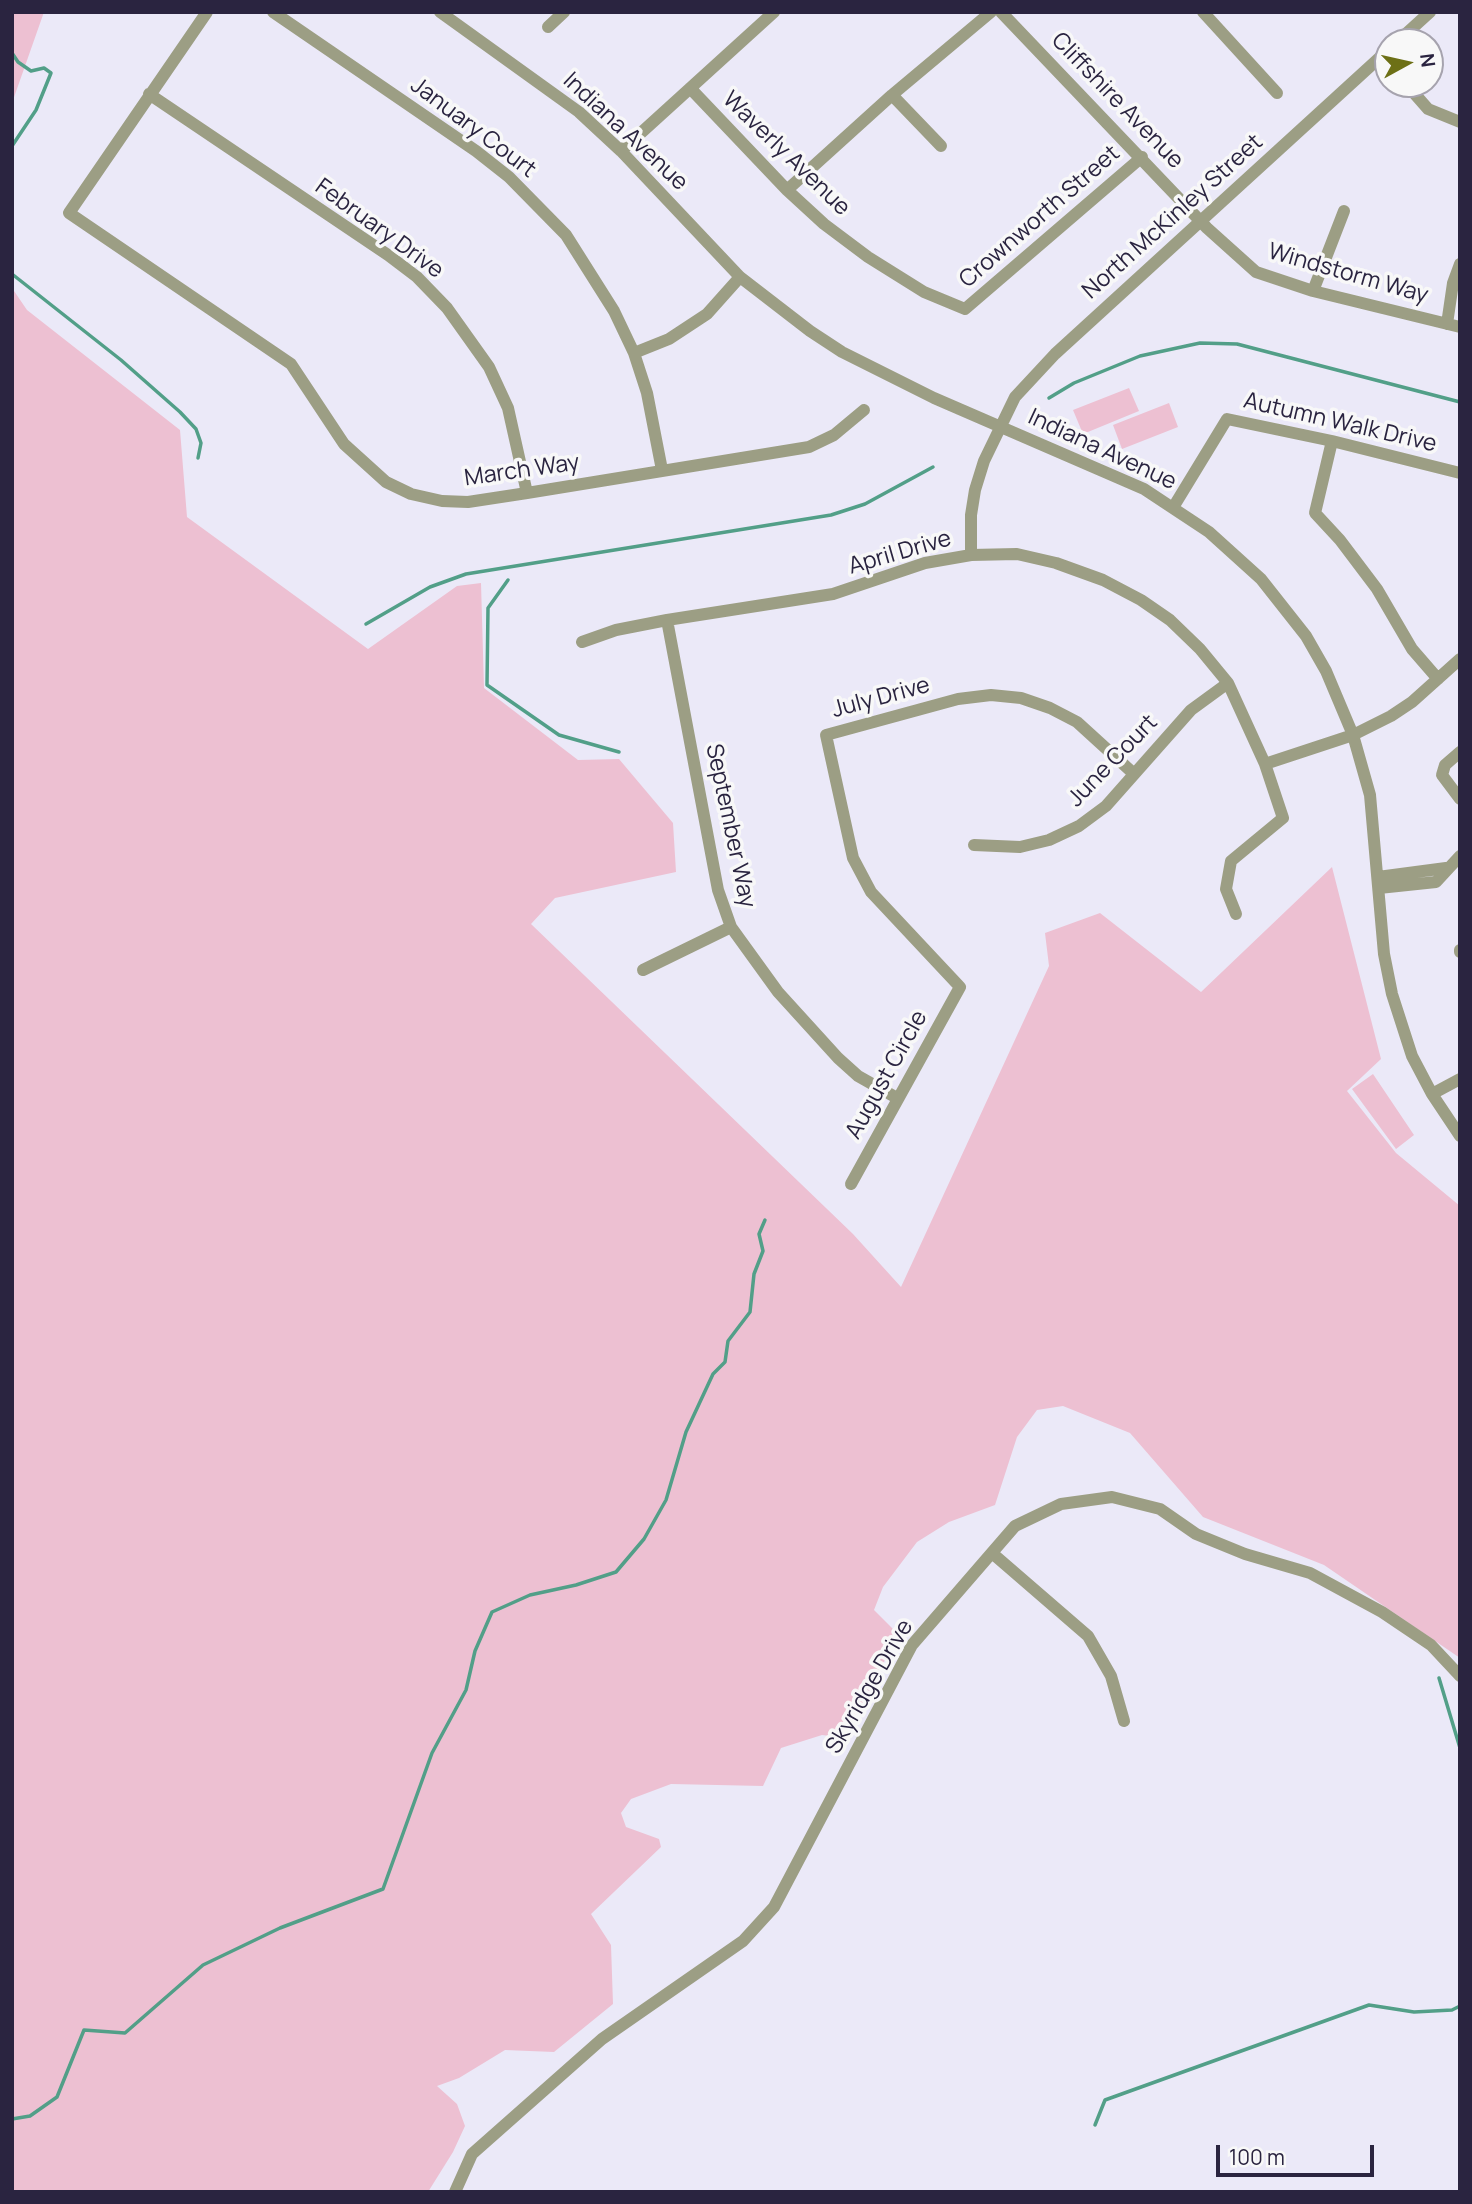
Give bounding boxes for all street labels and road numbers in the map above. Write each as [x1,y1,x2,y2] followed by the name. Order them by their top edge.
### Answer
[1045,27,1189,175] street label: Cliffshire Avenue
[557,67,693,197] street label: Indiana Avenue
[405,72,541,184] street label: January Court
[716,86,856,222] street label: Waverly Avenue
[1077,129,1269,305] street label: North McKinley Street
[954,140,1126,294] street label: Crownworth Street
[310,173,448,285] street label: February Drive
[1265,238,1431,310] street label: Windstorm Way
[1241,387,1439,459] street label: Autumn Walk Drive
[1023,404,1181,496] street label: Indiana Avenue
[463,449,581,493] street label: March Way
[845,525,955,581] street label: April Drive
[829,672,933,724] street label: July Drive
[1062,709,1164,813] street label: June Court
[699,742,761,910] street label: September Way
[840,1006,934,1144] street label: August Circle
[820,1615,920,1759] street label: Skyridge Drive

